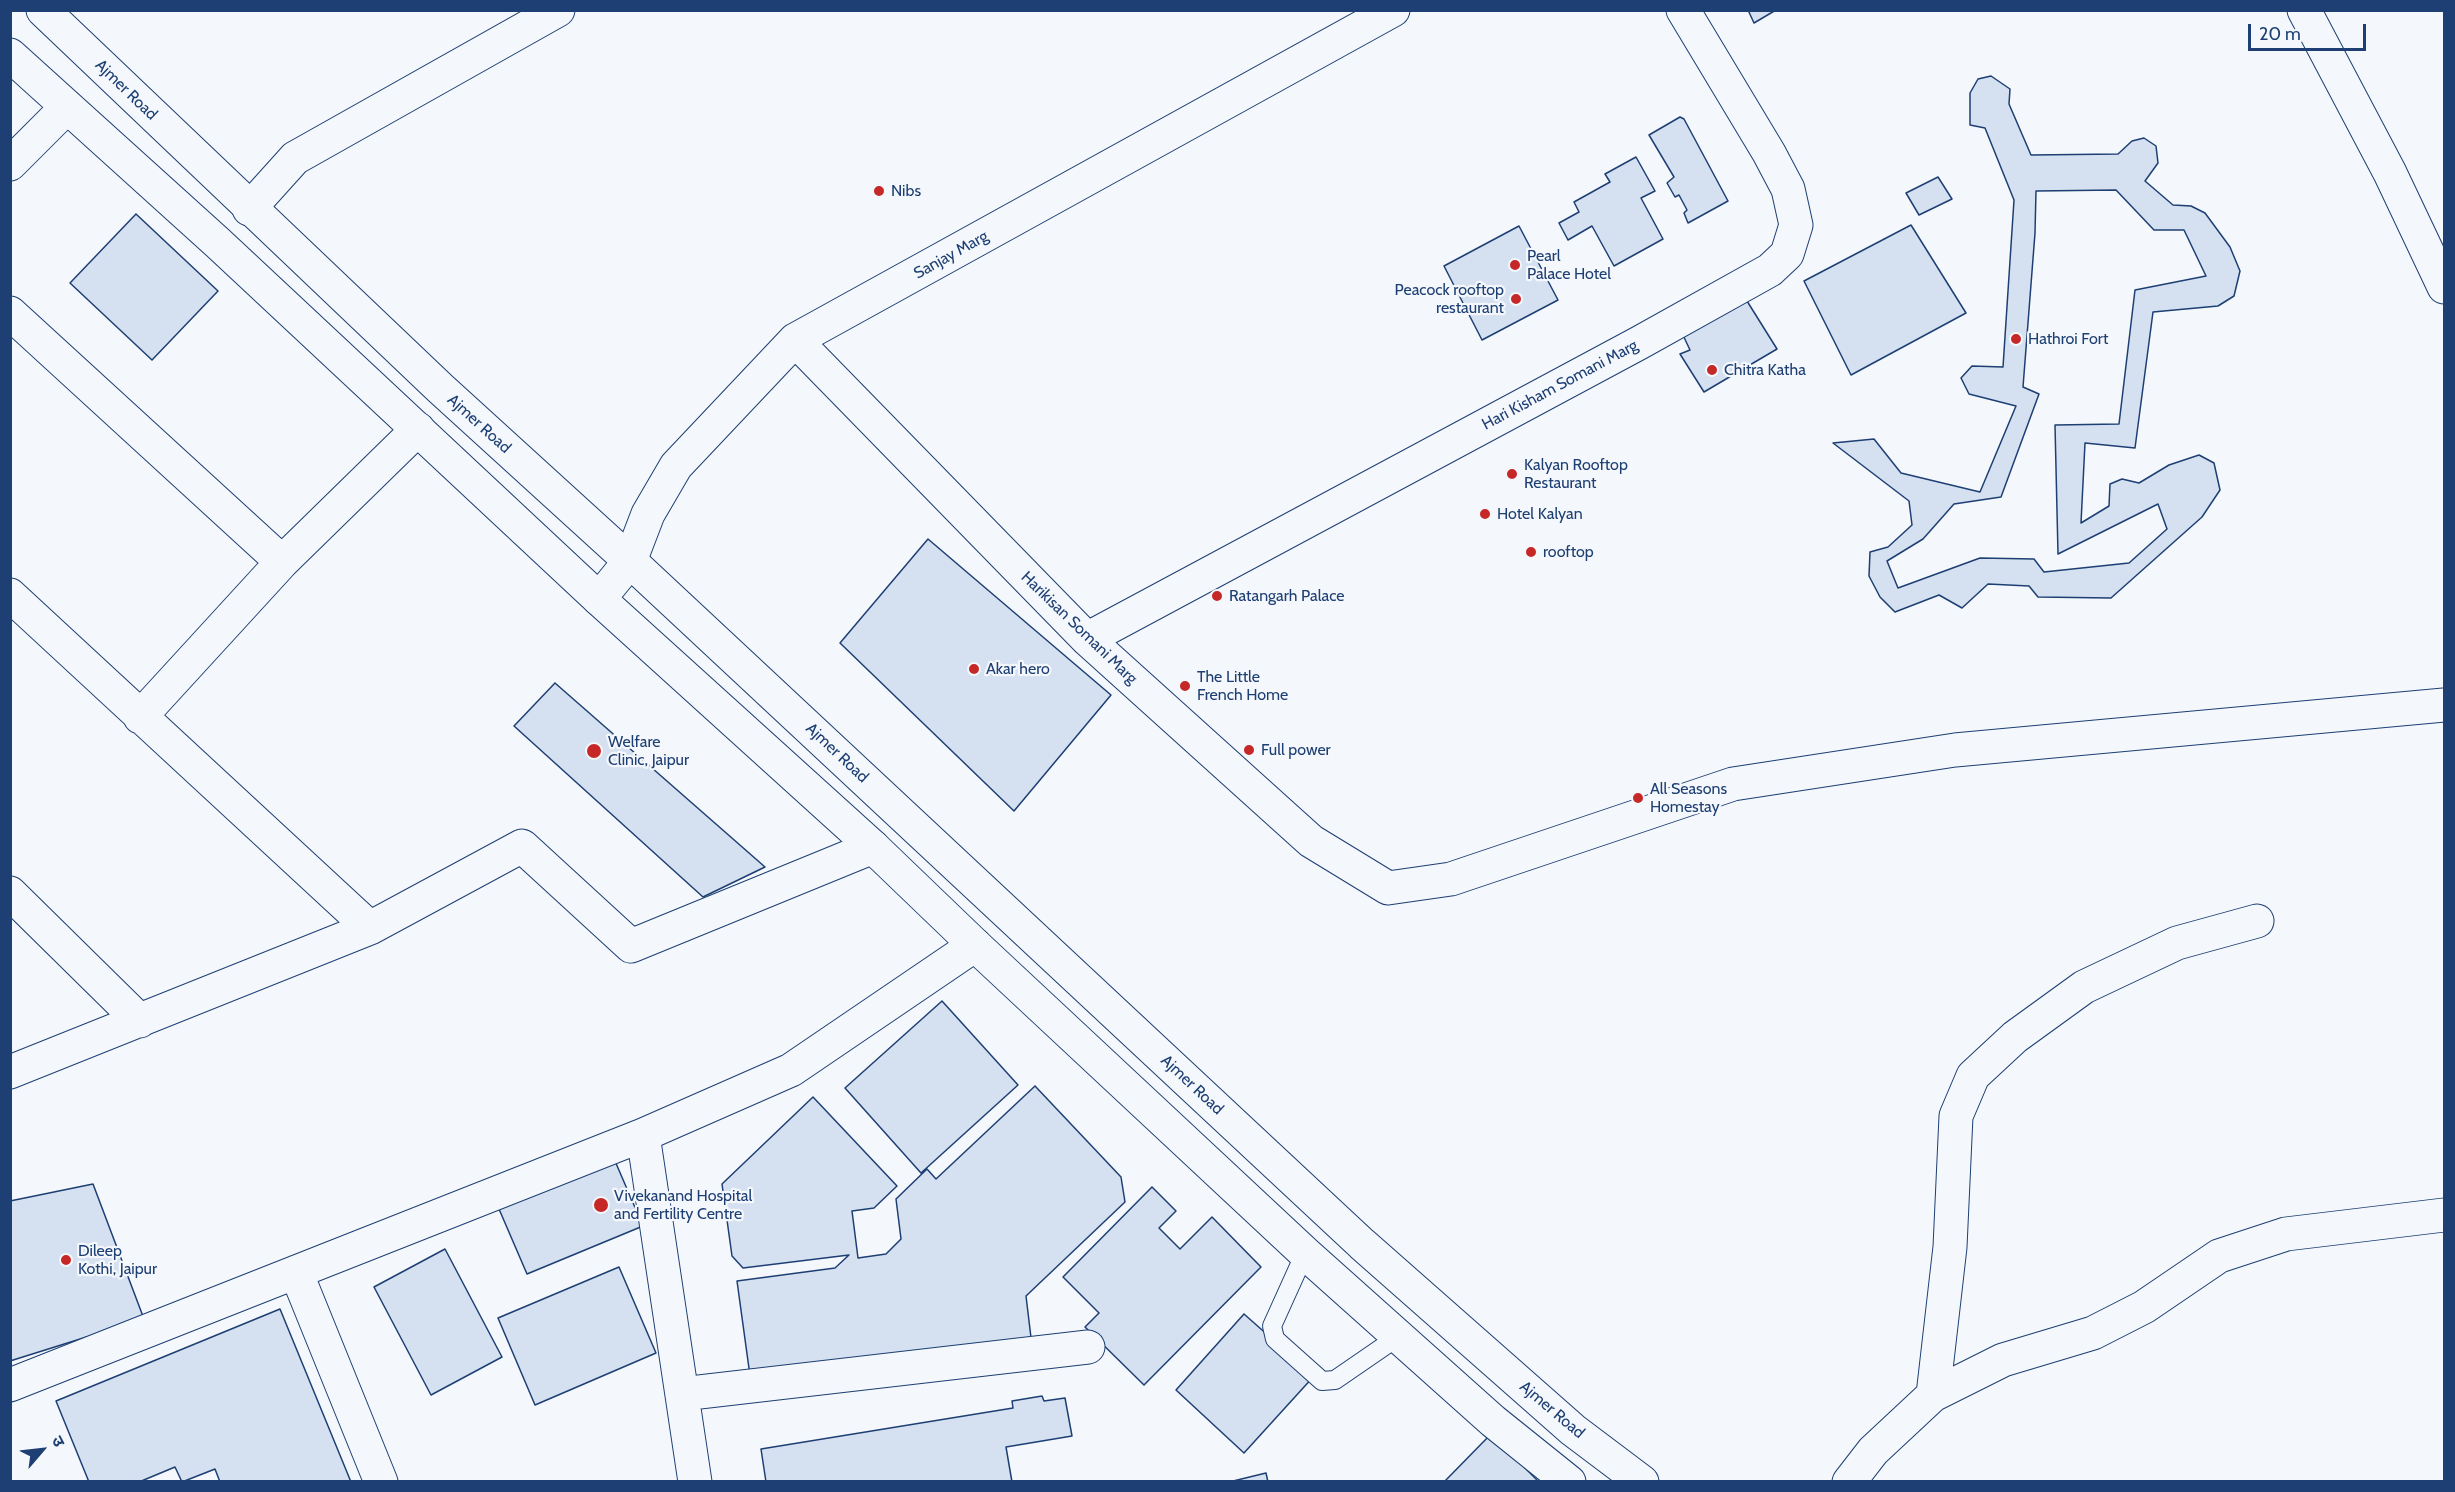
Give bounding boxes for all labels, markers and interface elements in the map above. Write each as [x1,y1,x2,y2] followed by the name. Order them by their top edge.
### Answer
[2251,12,2370,50] scale bar
[2259,23,2301,45] text: 20 m
[91,56,161,124] street label: Ajmer Road
[891,181,921,201] place label: Nibs
[872,184,886,198] marker: Nibs
[911,227,991,283] street label: Sanjay Marg
[1527,246,1611,284] place label: Pearl Palace Hotel
[1508,258,1522,272] marker: Pearl Palace Hotel
[1394,280,1504,318] place label: Peacock rooftop restaurant
[1509,292,1523,306] marker: Peacock rooftop restaurant
[2028,329,2108,349] place label: Hathroi Fort
[2009,332,2023,346] marker: Hathroi Fort
[1479,336,1641,434] street label: Hari Kisham Somani Marg
[1724,360,1806,380] place label: Chitra Katha
[1705,363,1719,377] marker: Chitra Katha
[443,390,515,458] street label: Ajmer Road
[1524,455,1628,493] place label: Kalyan Rooftop Restaurant
[1505,467,1519,481] marker: Kalyan Rooftop Restaurant
[1497,504,1583,524] place label: Hotel Kalyan
[1478,507,1492,521] marker: Hotel Kalyan
[1543,542,1594,562] place label: rooftop
[1524,545,1538,559] marker: rooftop
[1017,568,1141,688] street label: Harikisan Somani Marg
[1229,586,1344,606] place label: Ratangarh Palace
[1210,589,1224,603] marker: Ratangarh Palace
[986,659,1050,679] place label: Akar hero
[967,662,981,676] marker: Akar hero
[1197,667,1288,705] place label: The Little French Home
[1178,679,1192,693] marker: The Little French Home
[802,719,872,787] street label: Ajmer Road
[608,732,689,770] place label: Welfare Clinic, Jaipur
[1261,740,1331,760] place label: Full power
[585,742,603,760] marker: Welfare Clinic, Jaipur
[1242,743,1256,757] marker: Full power
[1650,779,1727,817] place label: All Seasons Homestay
[1631,791,1645,805] marker: All Seasons Homestay
[1157,1051,1227,1119] street label: Ajmer Road
[614,1186,752,1224] place label: Vivekanand Hospital and Fertility Centre
[592,1196,610,1214] marker: Vivekanand Hospital and Fertility Centre
[78,1241,157,1279] place label: Dileep Kothi, Jaipur
[59,1253,73,1267] marker: Dileep Kothi, Jaipur
[1516,1377,1588,1443] street label: Ajmer Road
[12,1420,72,1480] north arrow
[48,1433,69,1450] text: उ

